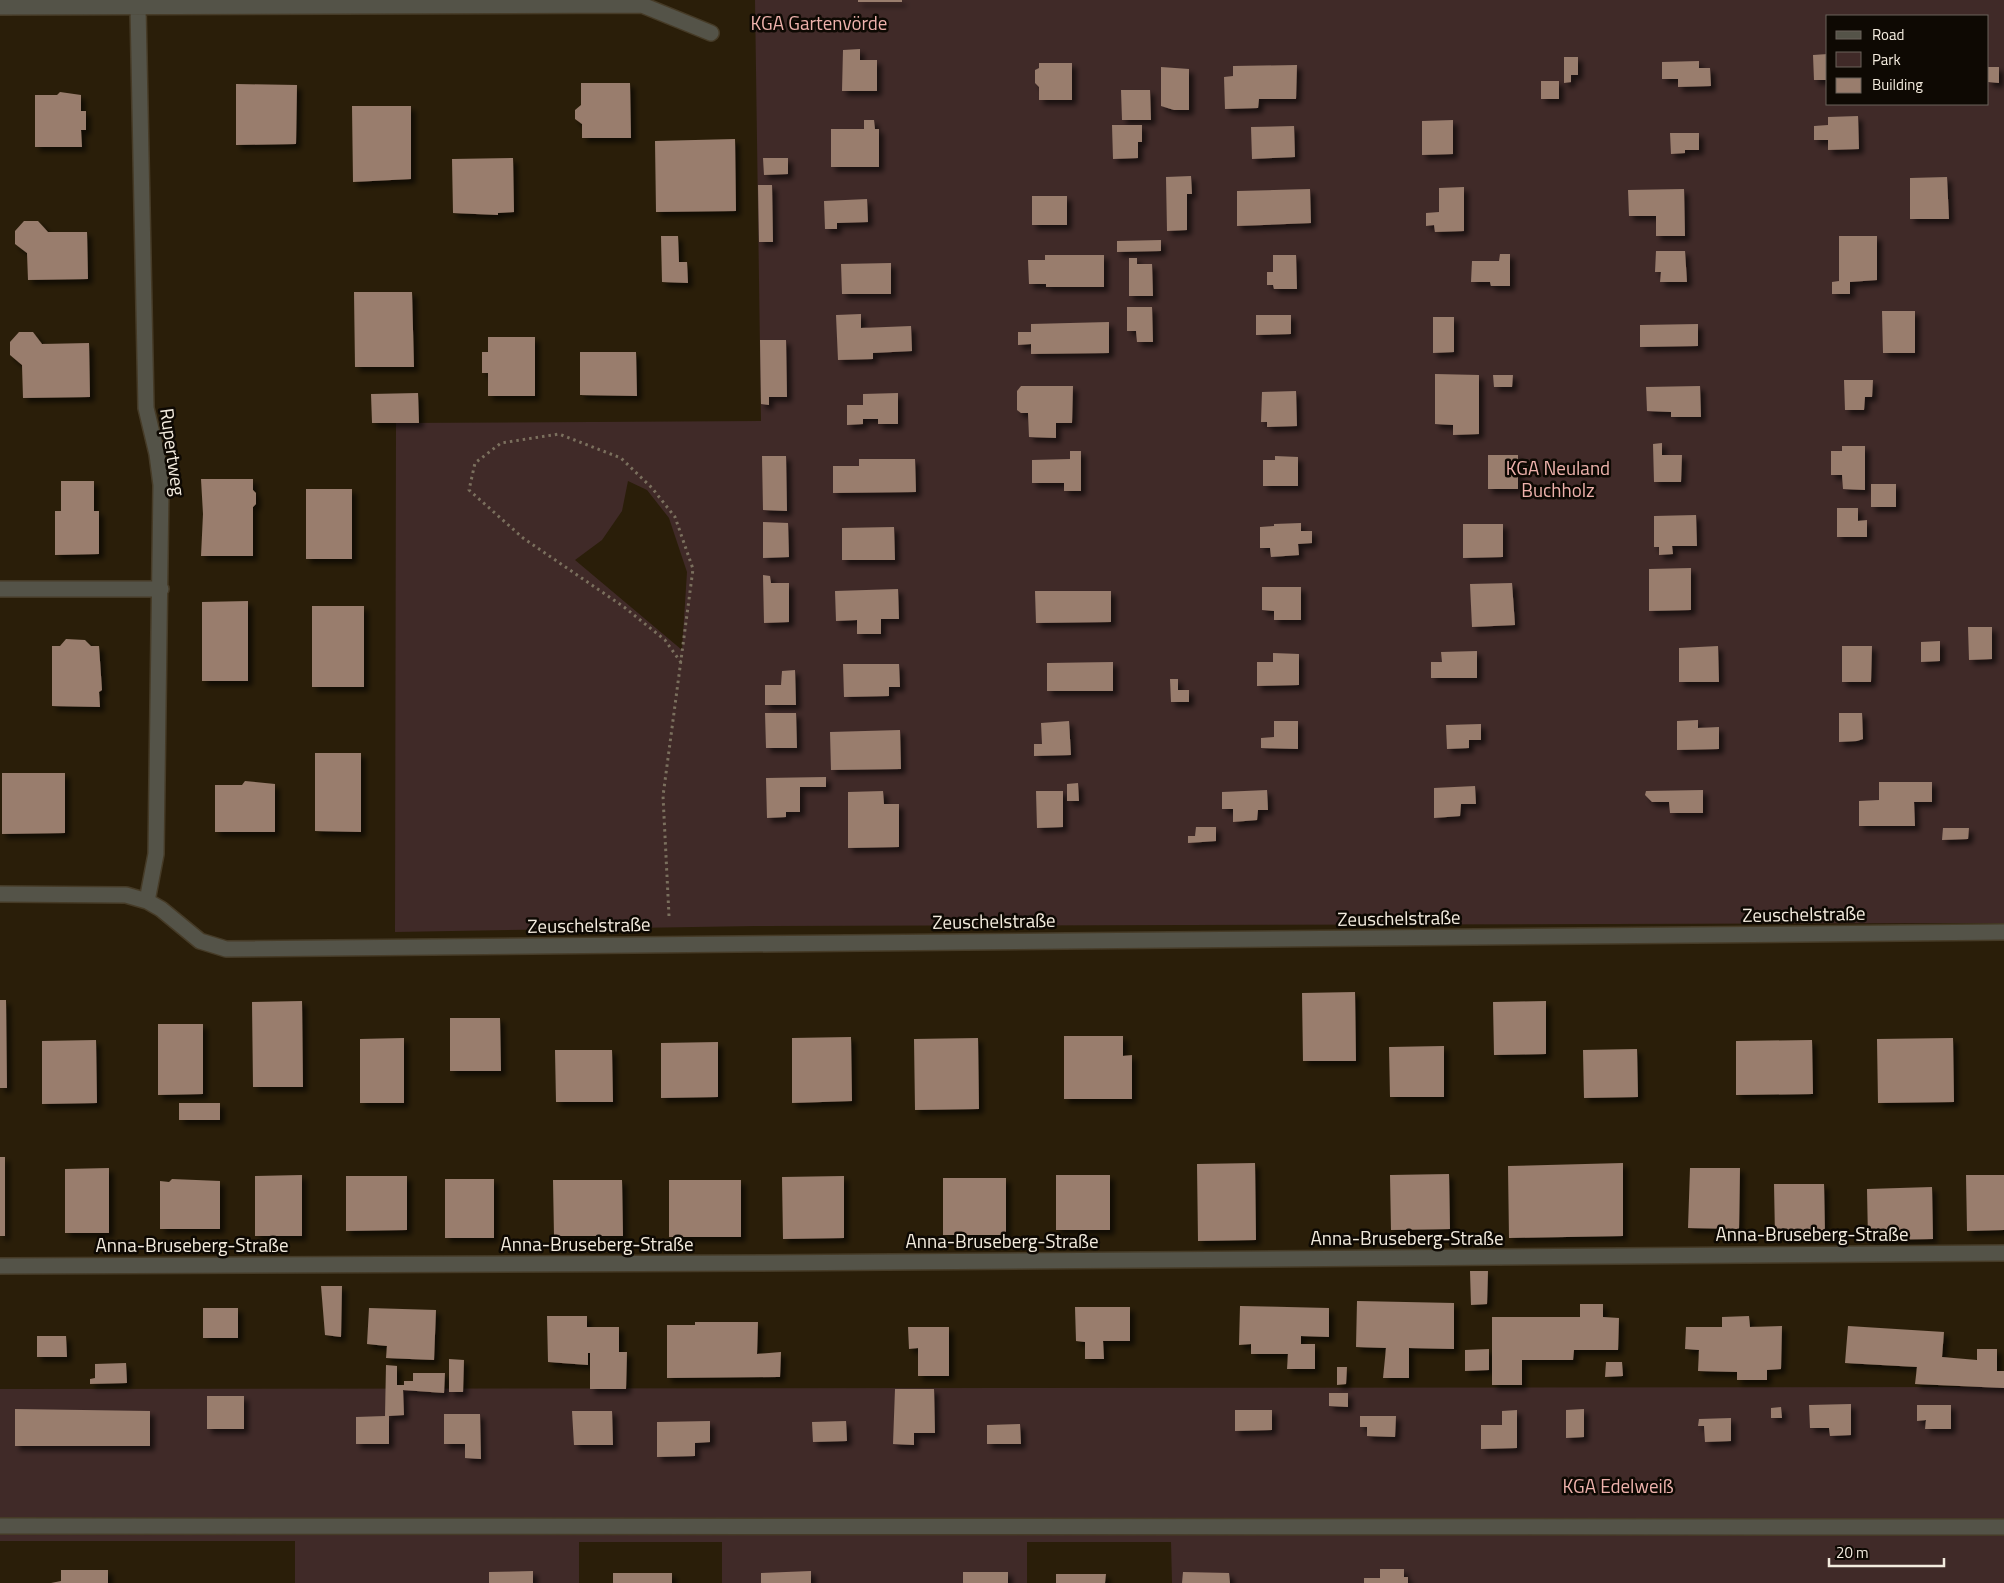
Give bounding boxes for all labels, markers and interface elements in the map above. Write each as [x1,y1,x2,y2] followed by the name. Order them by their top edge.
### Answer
[751,8,887,37] park label: KGA Gartenvörde
[1826,15,1989,105] legend
[1872,23,1904,46] text: Road
[1872,48,1901,71] text: Park
[1872,73,1923,96] text: Building
[153,406,194,498] street label: Rupertweg
[1506,453,1610,504] park label: KGA Neuland Buchholz
[1742,898,1866,929] street label: Zeuschelstraße
[1337,902,1461,933] street label: Zeuschelstraße
[932,905,1056,936] street label: Zeuschelstraße
[527,909,651,940] street label: Zeuschelstraße
[1715,1219,1909,1248] street label: Anna-Bruseberg-Straße
[1310,1223,1504,1252] street label: Anna-Bruseberg-Straße
[905,1226,1099,1255] street label: Anna-Bruseberg-Straße
[500,1229,694,1258] street label: Anna-Bruseberg-Straße
[95,1230,289,1259] street label: Anna-Bruseberg-Straße
[1562,1471,1674,1500] park label: KGA Edelweiß
[1829,1536,1944,1568] scale bar
[1836,1541,1869,1564] text: 20 m

